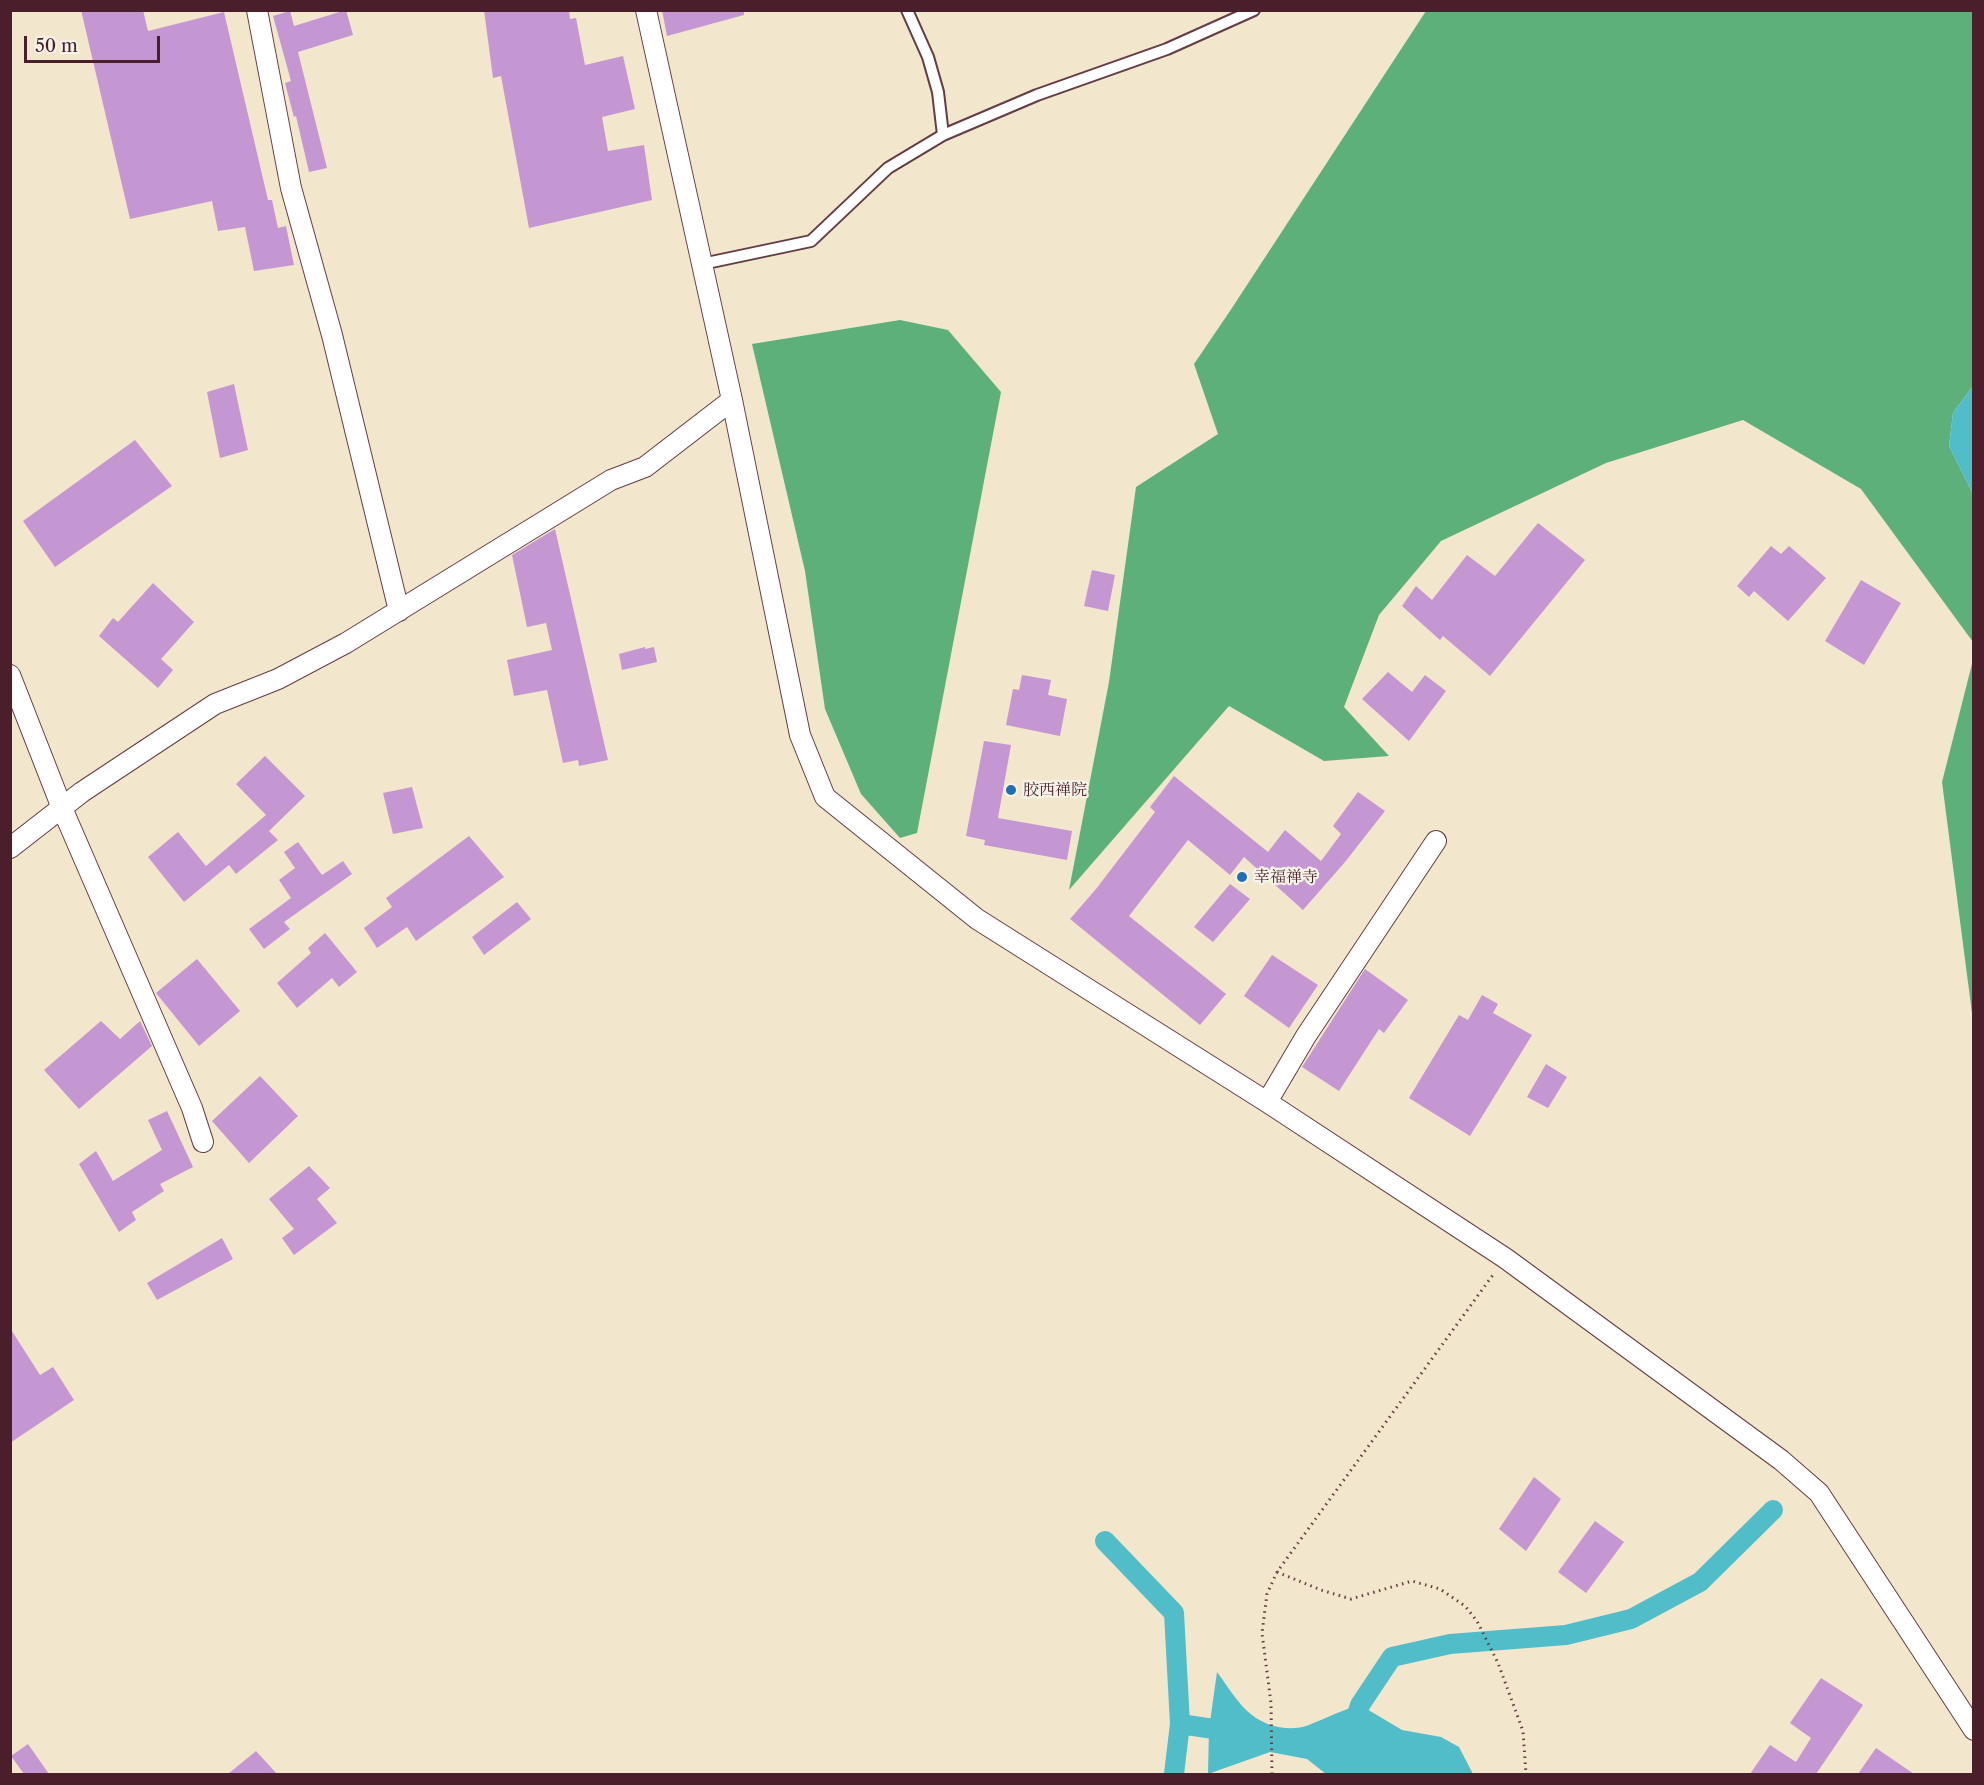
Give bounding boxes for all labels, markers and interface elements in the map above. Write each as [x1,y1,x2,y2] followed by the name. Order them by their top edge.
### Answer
[27,24,164,62] scale bar
[35,35,78,57] text: 50 m
[1023,780,1087,800] place label: 胶西禅院
[1004,783,1018,797] marker: 胶西禅院
[1254,867,1318,887] place label: 幸福禅寺
[1235,870,1249,884] marker: 幸福禅寺

